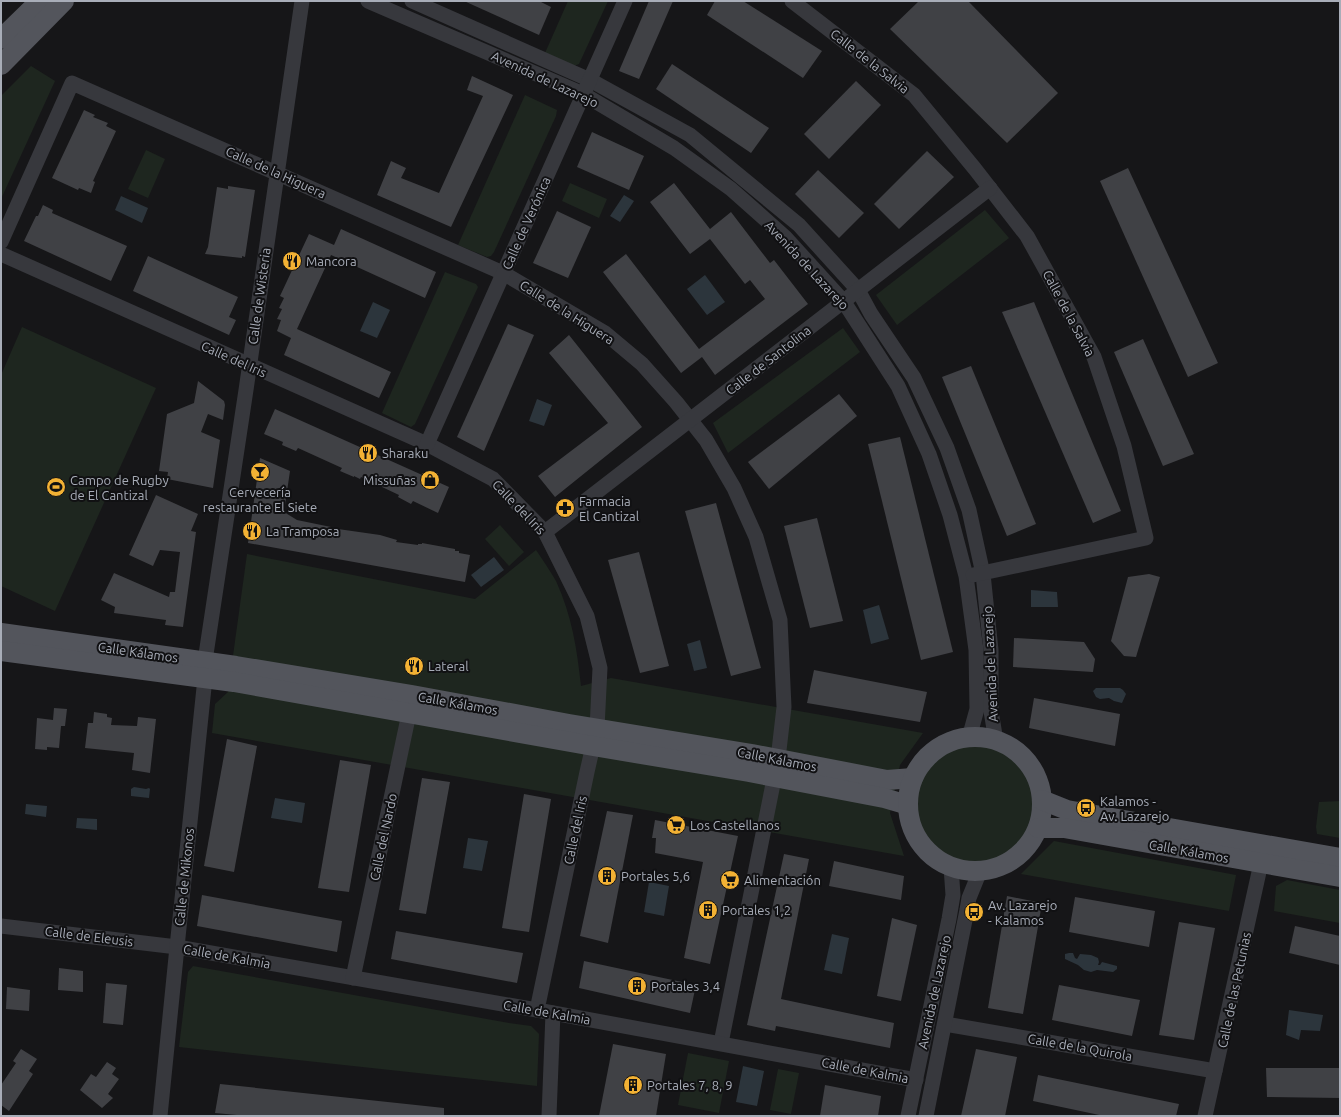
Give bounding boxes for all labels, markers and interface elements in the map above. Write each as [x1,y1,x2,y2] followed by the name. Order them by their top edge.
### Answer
[828,26,912,96] street label: Calle de la Salvia
[489,48,601,110] street label: Avenida de Lazarejo
[224,144,328,200] street label: Calle de la Higuera
[499,174,553,272] street label: Calle de Verónica
[762,218,852,312] street label: Avenida de Lazarejo
[245,247,273,345] street label: Calle de Wisteria
[281,250,303,272] restaurant icon: Mancora
[306,254,357,268] place label: Mancora
[1040,268,1098,358] street label: Calle de la Salvia
[517,277,617,347] street label: Calle de la Higuera
[723,323,813,397] street label: Calle de Santolina
[199,338,269,380] street label: Calle del Iris
[357,442,379,464] restaurant icon: Sharaku
[382,446,429,460] place label: Sharaku
[249,461,271,483] bar icon: Cervecería restaurante El Siete
[419,469,441,491] shop icon: Missuñas
[70,473,169,502] place label: Campo de Rugby de El Cantizal
[363,473,416,487] place label: Missuñas
[45,476,67,498] sports icon: Campo de Rugby de El Cantizal
[490,477,549,537] street label: Calle del Iris
[203,485,317,514] place label: Cervecería restaurante El Siete
[579,494,640,523] place label: Farmacia El Cantizal
[554,497,576,519] pharmacy icon: Farmacia El Cantizal
[241,520,263,542] restaurant icon: La Tramposa
[266,524,339,538] place label: La Tramposa
[980,606,1000,722] street label: Avenida de Lazarejo
[97,639,179,665] street label: Calle Kálamos
[403,655,425,677] restaurant icon: Lateral
[428,659,469,673] place label: Lateral
[417,689,499,717] street label: Calle Kálamos
[736,744,818,774] street label: Calle Kálamos
[367,792,399,882] street label: Calle del Nardo
[561,794,589,866] street label: Calle del Iris
[1100,794,1169,823] place label: Kalamos - Av. Lazarejo
[1075,797,1097,819] bus stop icon: Kalamos - Av. Lazarejo
[665,814,687,836] supermarket icon: Los Castellanos
[690,818,780,832] place label: Los Castellanos
[172,827,196,927] street label: Calle de Mikonos
[1148,837,1230,865] street label: Calle Kálamos
[596,865,618,887] building icon: Portales 5,6
[621,869,690,884] place label: Portales 5,6
[719,869,741,891] supermarket icon: Alimentación
[744,873,821,887] place label: Alimentación
[988,898,1057,927] place label: Av. Lazarejo - Kalamos
[697,899,719,921] building icon: Portales 1,2
[963,901,985,923] bus stop icon: Av. Lazarejo - Kalamos
[722,903,791,918] place label: Portales 1,2
[44,924,134,948] street label: Calle de Eleusis
[1215,930,1253,1049] street label: Calle de las Petunias
[915,934,953,1050] street label: Avenida de Lazarejo
[182,941,272,971] street label: Calle de Kalmia
[626,975,648,997] building icon: Portales 3,4
[651,979,720,994] place label: Portales 3,4
[502,997,592,1027] street label: Calle de Kalmia
[1027,1031,1133,1064] street label: Calle de la Quirola
[820,1055,910,1085] street label: Calle de Kalmia
[622,1074,644,1096] building icon: Portales 7, 8, 9
[647,1078,732,1093] place label: Portales 7, 8, 9

